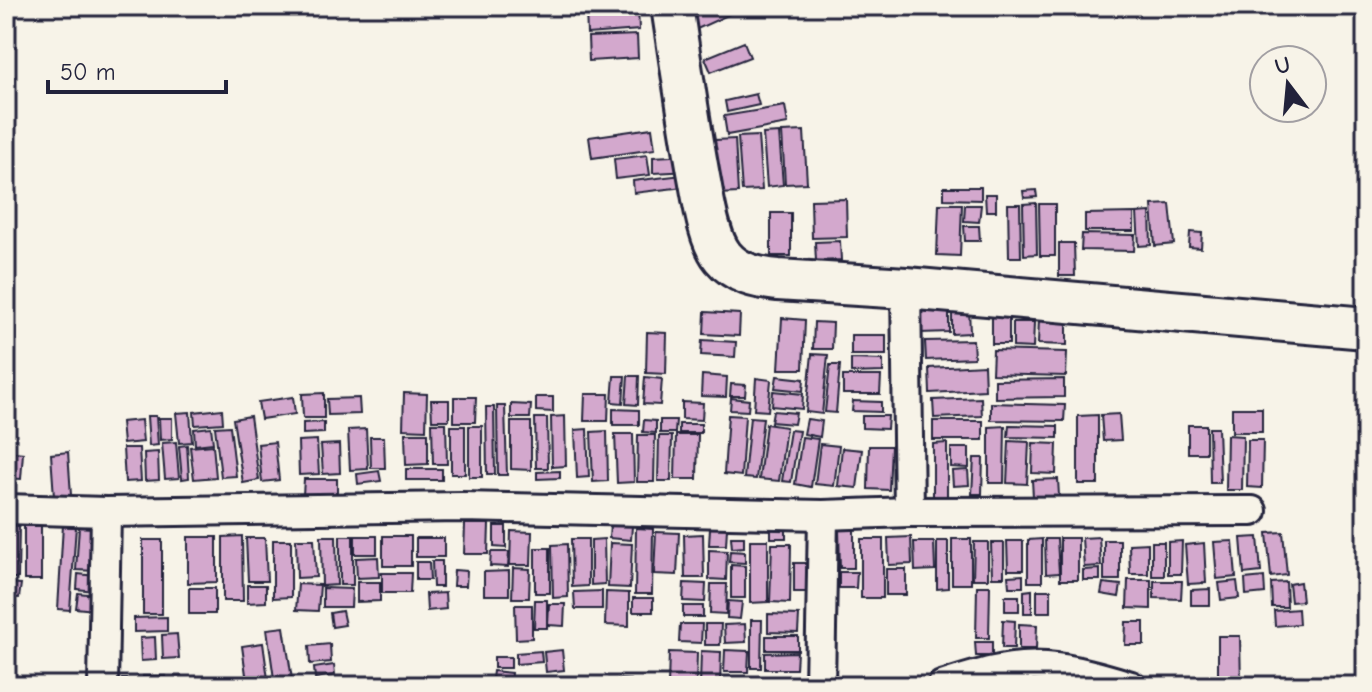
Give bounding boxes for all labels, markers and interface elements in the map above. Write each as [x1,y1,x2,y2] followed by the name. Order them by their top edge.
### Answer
[48,44,226,94] scale bar
[1248,44,1328,124] north arrow
[1272,51,1293,80] text: U
[60,58,116,86] text: 50 m

